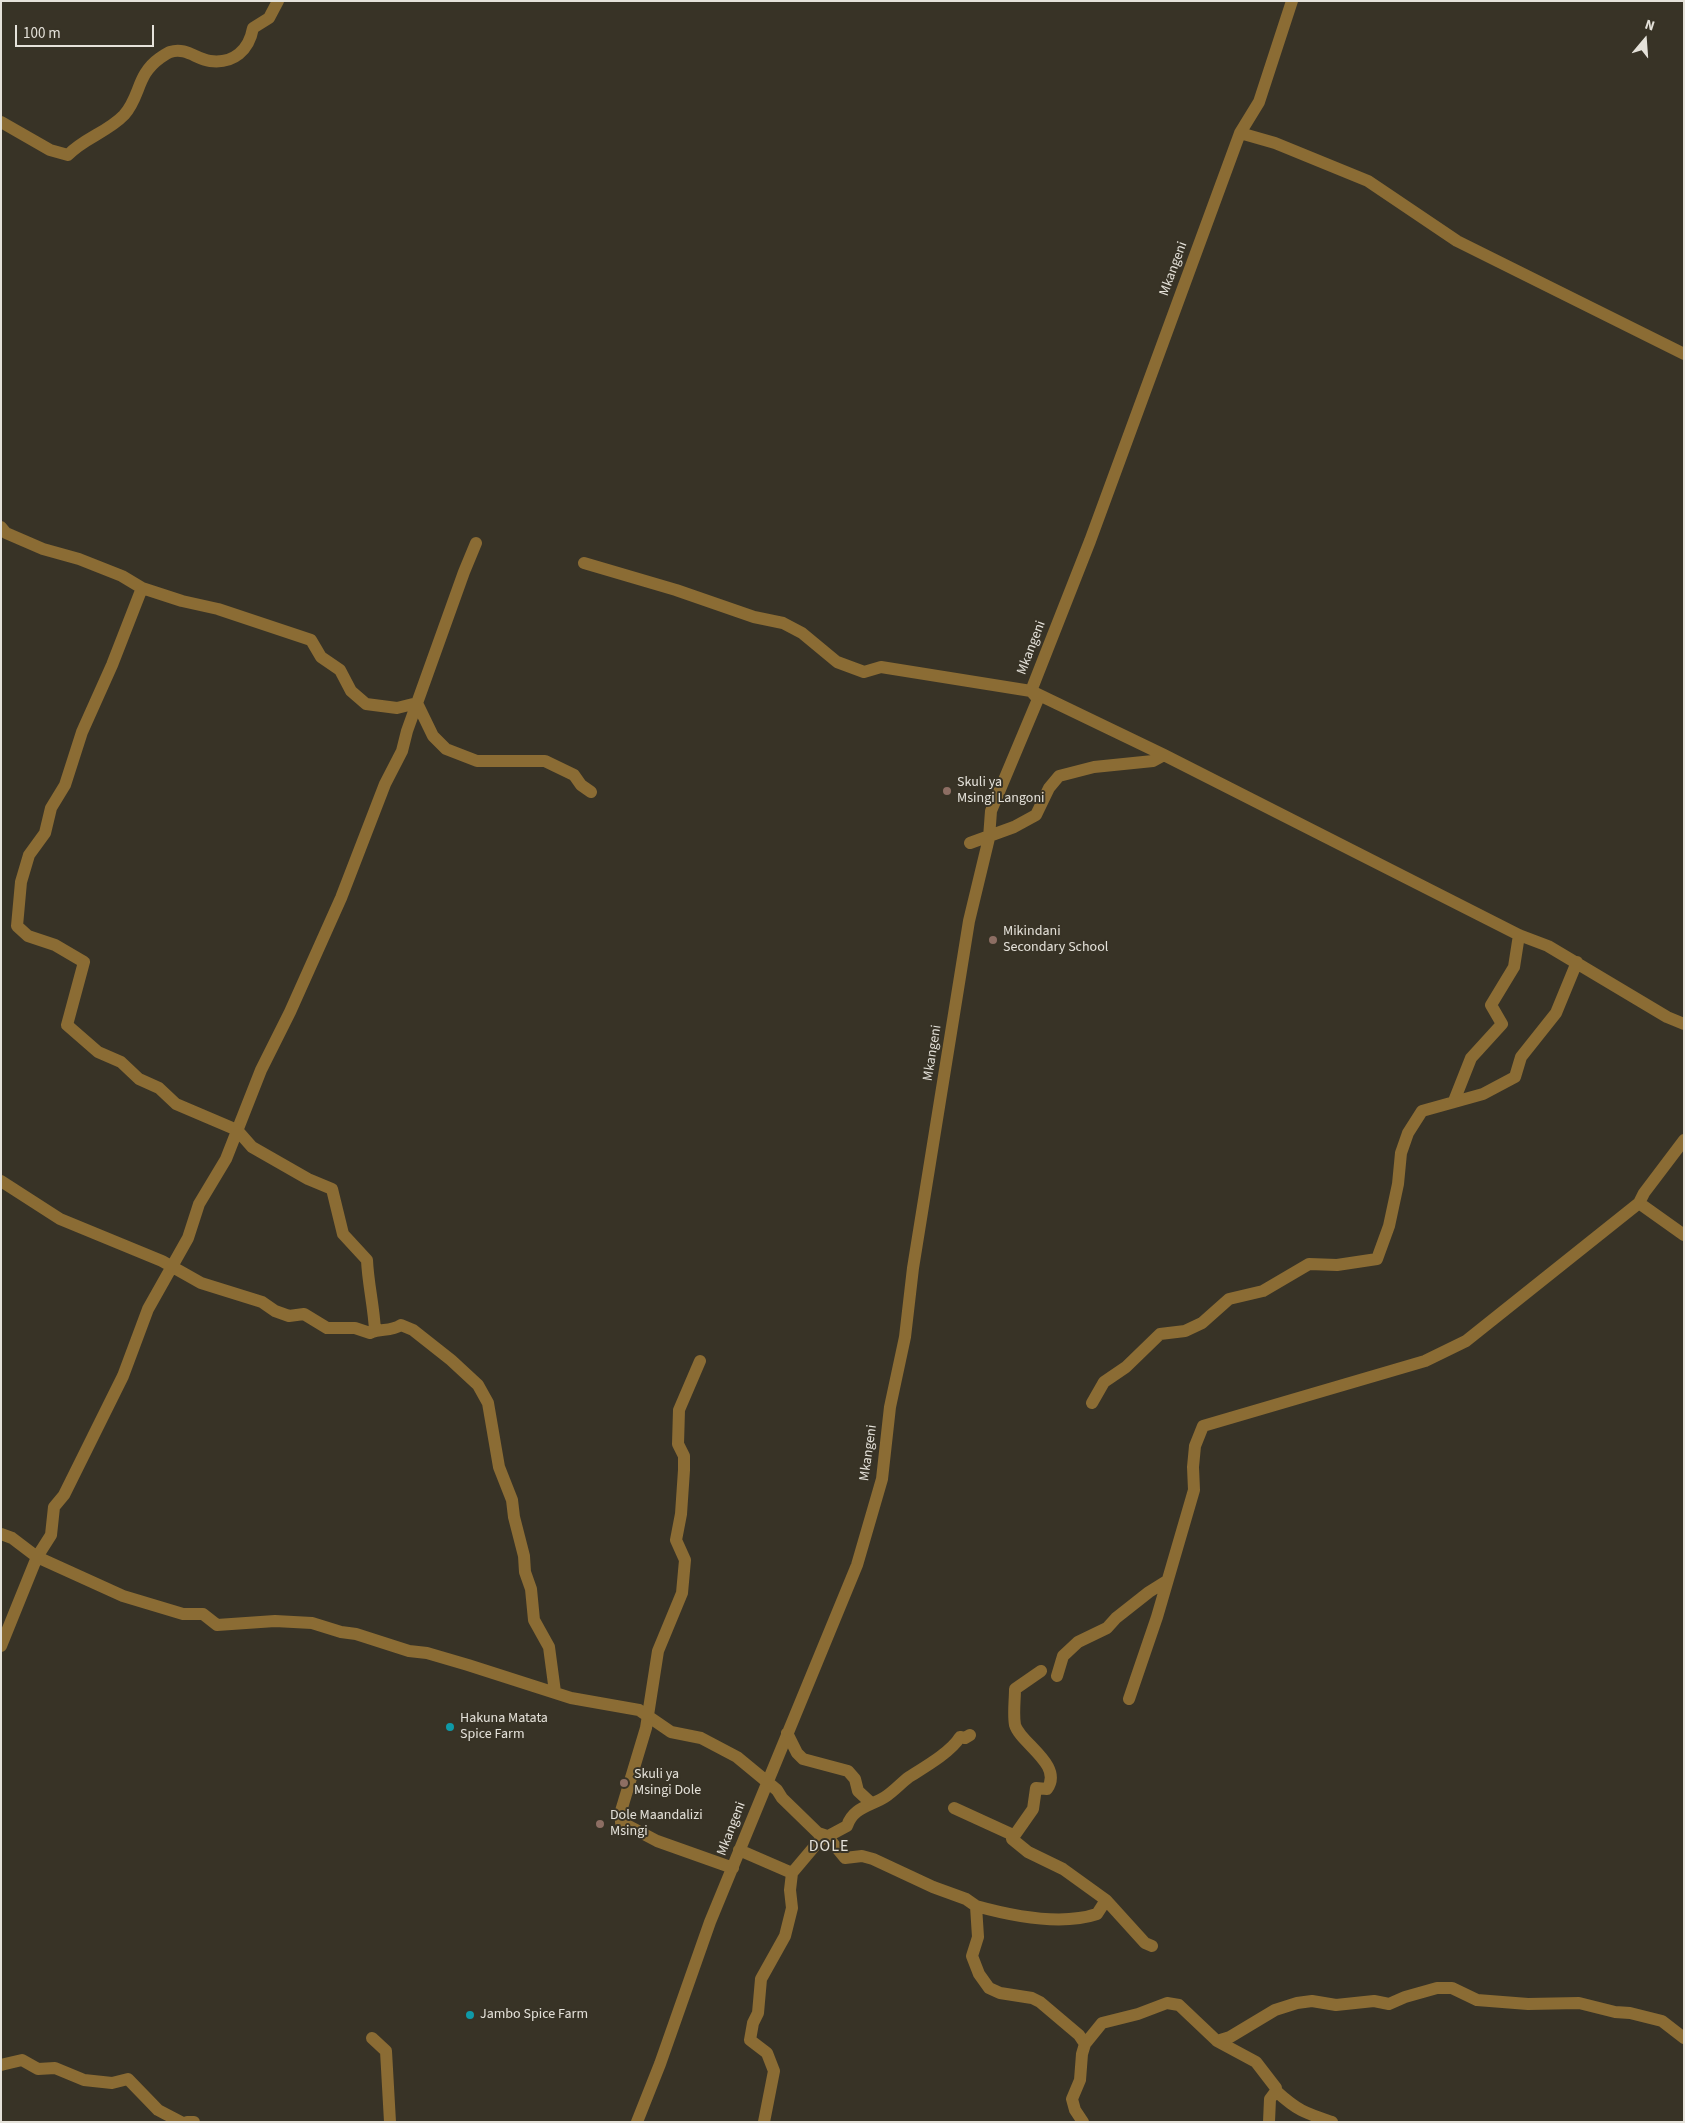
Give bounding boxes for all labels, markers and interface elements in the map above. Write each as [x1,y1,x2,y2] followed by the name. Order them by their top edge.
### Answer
[18,15,156,47] scale bar
[1620,15,1670,65] north arrow
[1642,15,1657,37] text: N
[23,23,61,44] text: 100 m
[1156,240,1192,298] street label: Mkangeni
[1014,619,1050,677] street label: Mkangeni
[957,775,1045,808] place label: Skuli ya Msingi Langoni
[941,785,953,797] marker: Skuli ya Msingi Langoni
[1003,924,1108,956] place label: Mikindani Secondary School
[987,934,999,946] marker: Mikindani Secondary School
[920,1024,946,1082] street label: Mkangeni
[857,1424,881,1482] street label: Mkangeni
[460,1711,548,1744] place label: Hakuna Matata Spice Farm
[444,1721,456,1733] marker: Hakuna Matata Spice Farm
[634,1767,701,1800] place label: Skuli ya Msingi Dole
[618,1777,630,1789] marker: Skuli ya Msingi Dole
[714,1800,750,1858] street label: Mkangeni
[610,1808,703,1840] place label: Dole Maandalizi Msingi
[594,1818,606,1830] marker: Dole Maandalizi Msingi
[808,1837,850,1857] district label: DOLE
[480,2007,588,2023] place label: Jambo Spice Farm
[464,2009,476,2021] marker: Jambo Spice Farm

